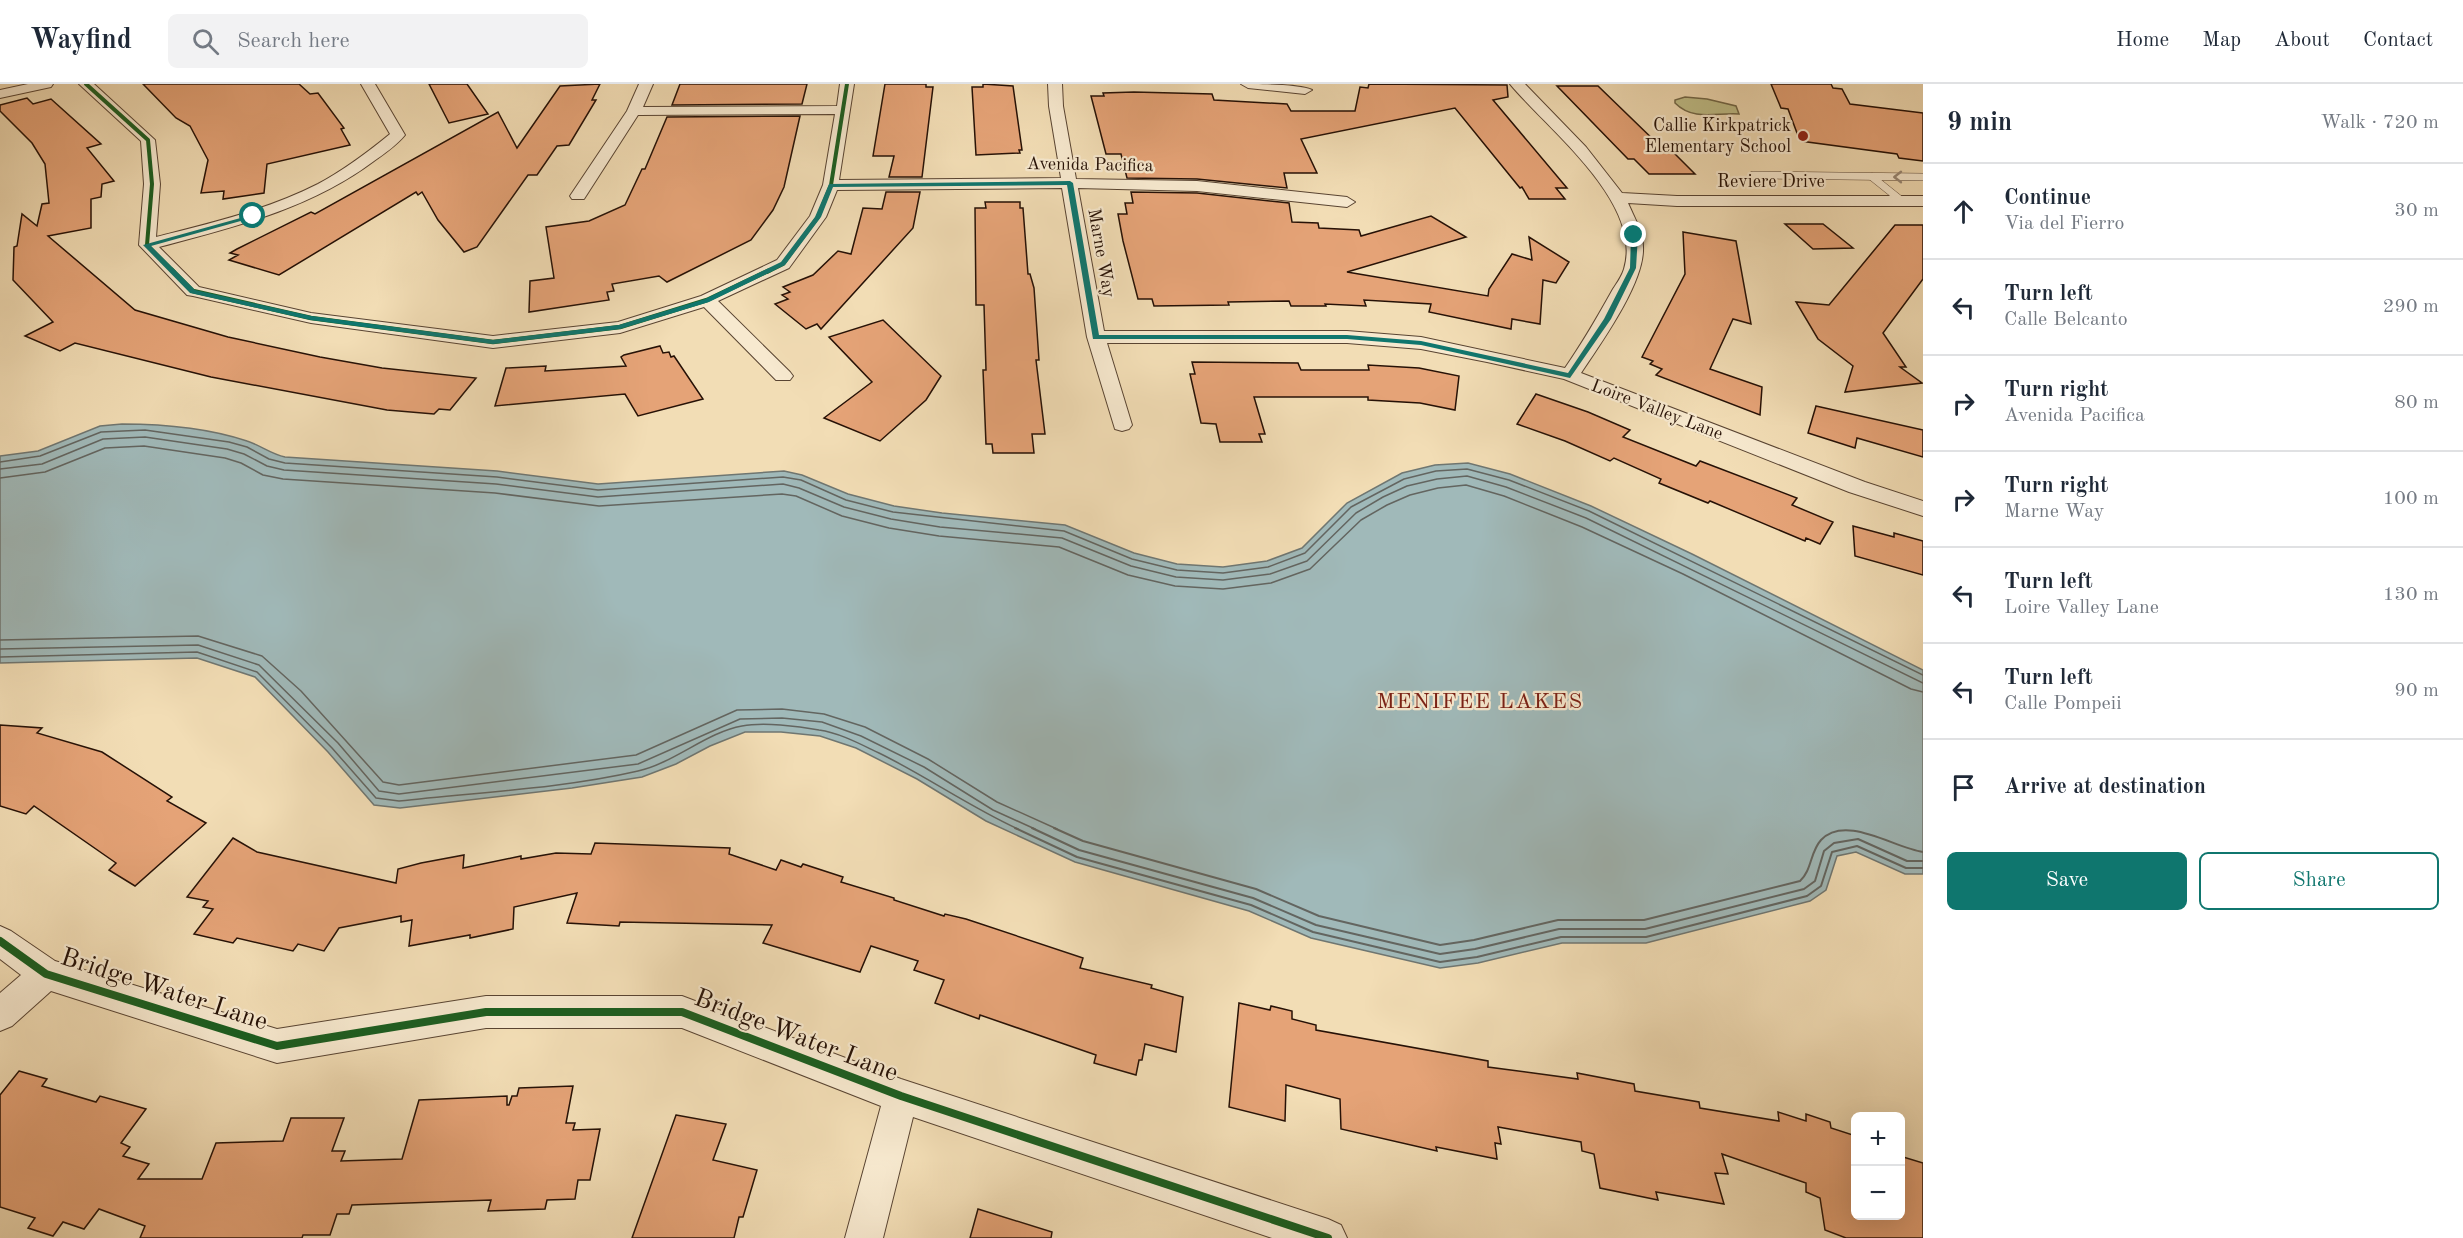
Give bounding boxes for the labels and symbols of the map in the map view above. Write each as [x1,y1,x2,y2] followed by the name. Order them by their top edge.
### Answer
[1644,117,1791,156] place label: Callie Kirkpatrick Elementary School
[1796,129,1810,143] marker: Callie Kirkpatrick Elementary School
[1026,155,1154,175] street label: Avenida Pacifica
[1893,171,1902,183] one-way arrow
[1717,173,1825,191] street label: Reviere Drive
[239,202,265,228] route start
[1084,207,1118,299] street label: Marne Way
[1620,221,1646,247] route end
[1589,377,1725,443] street label: Loire Valley Lane
[1376,691,1584,713] district label: MENIFEE LAKES
[57,944,271,1036] street label: Bridge Water Lane
[690,985,902,1087] street label: Bridge Water Lane

